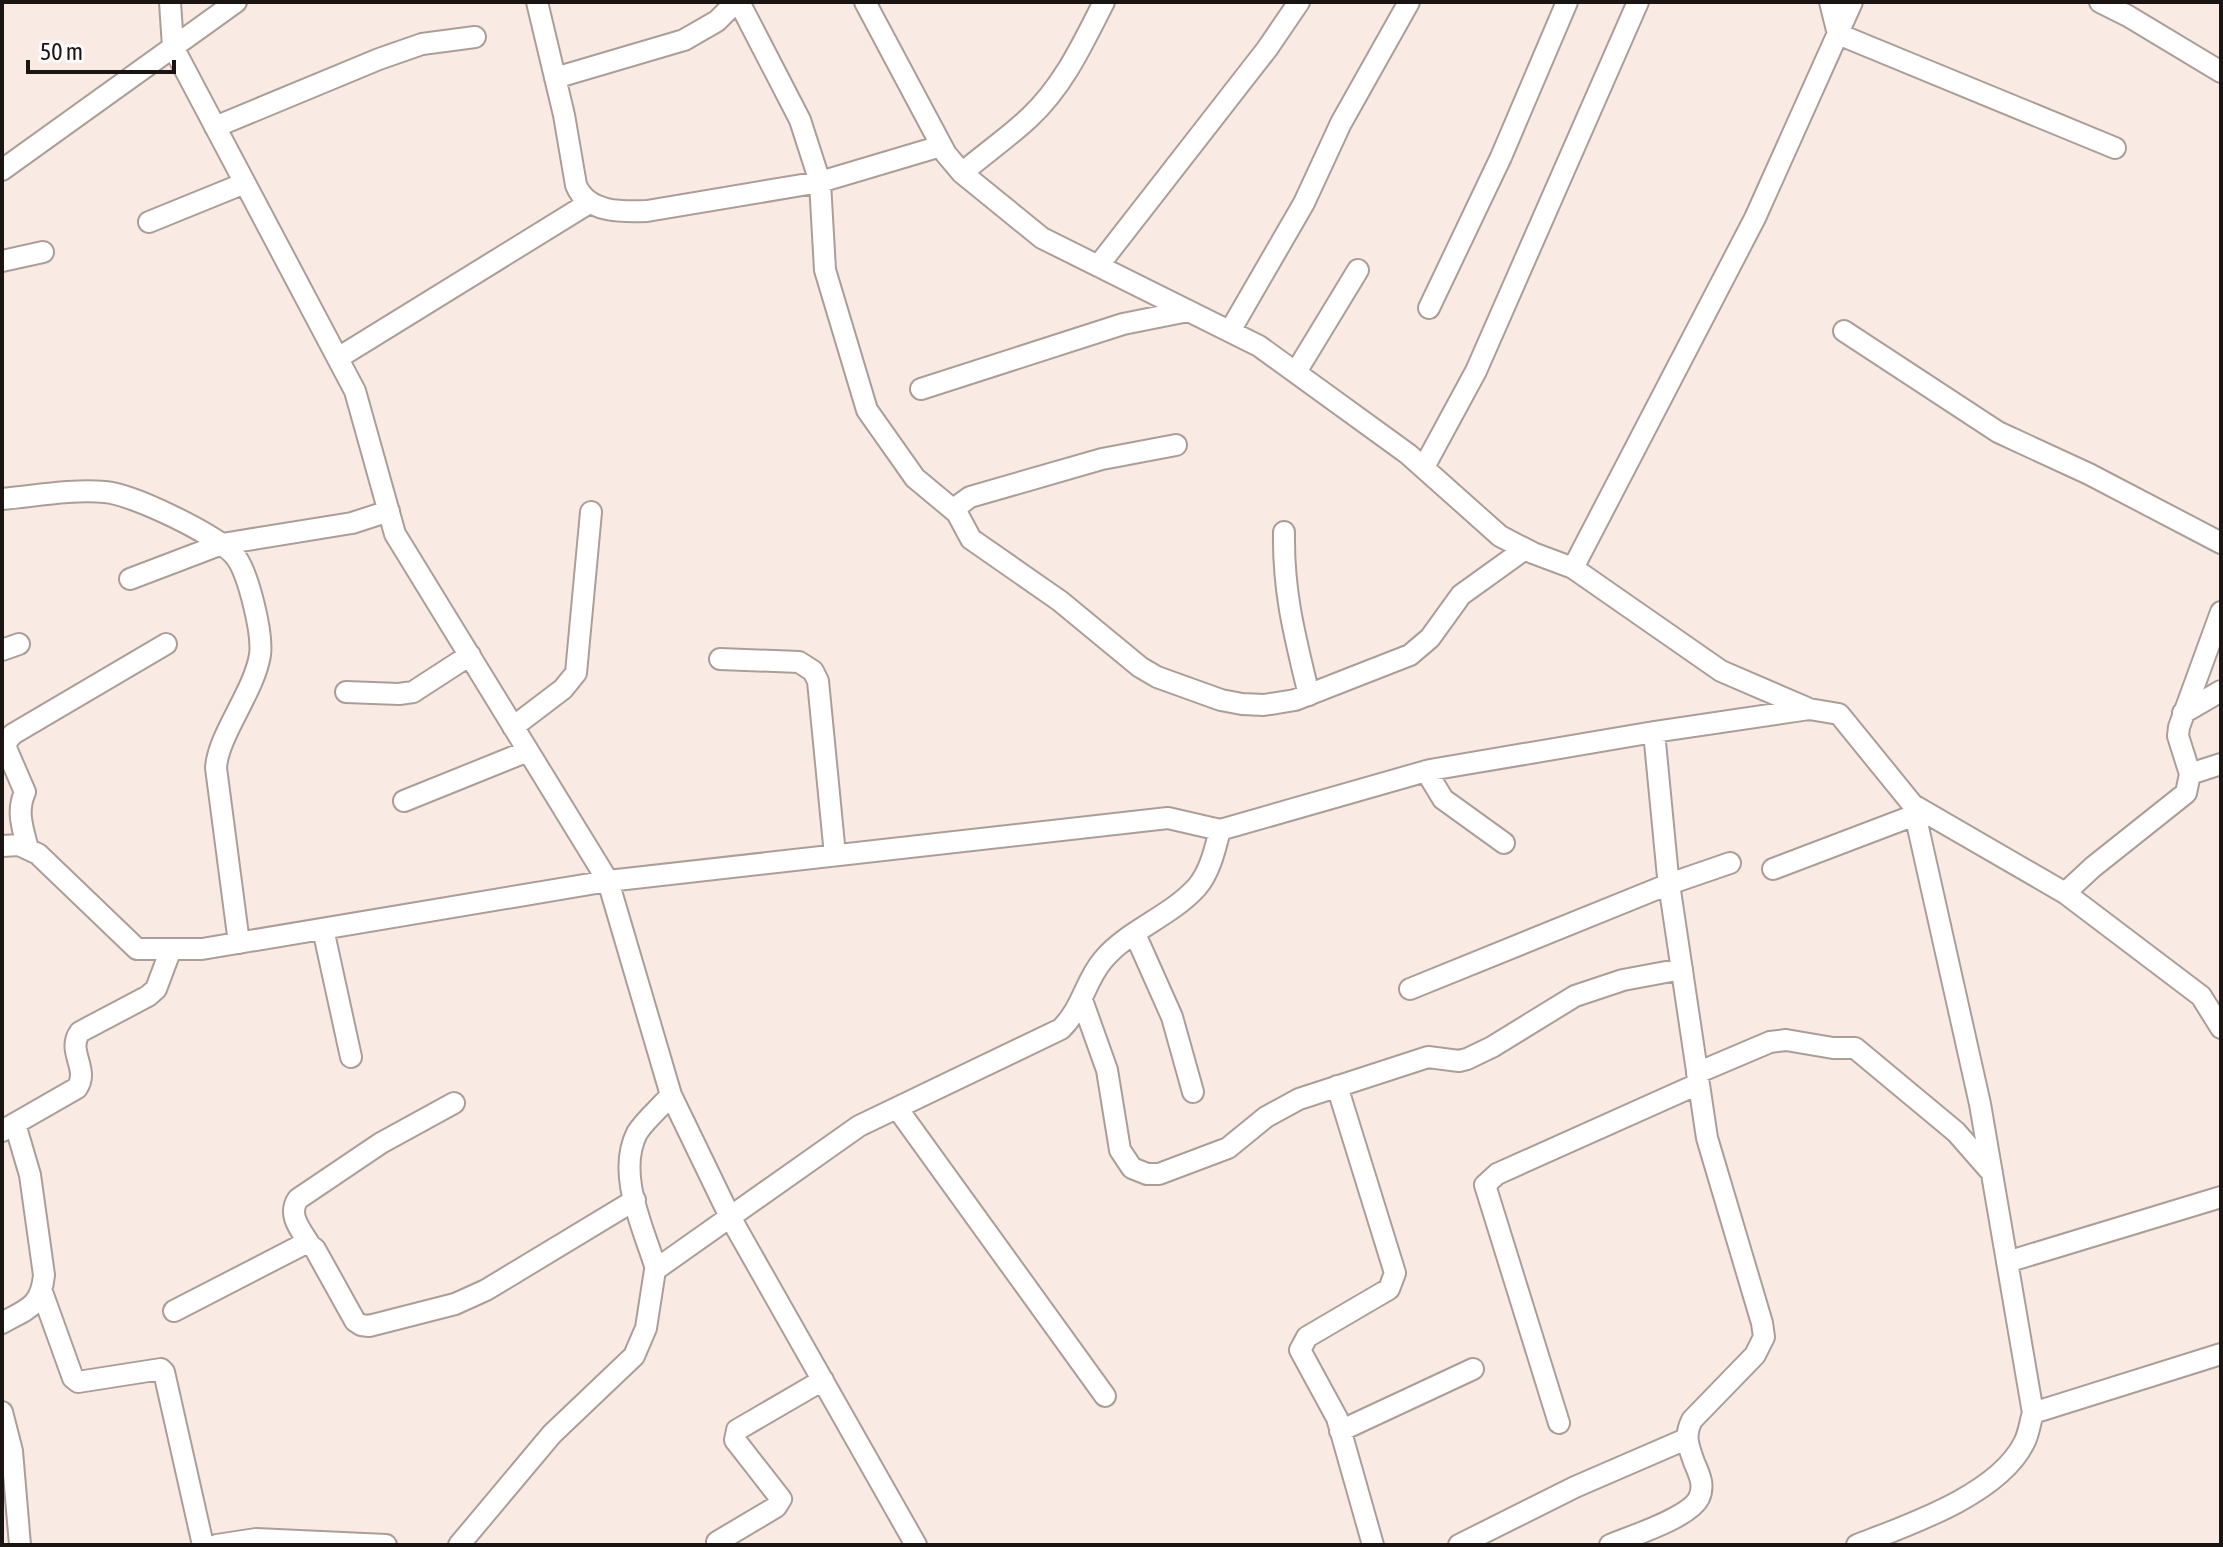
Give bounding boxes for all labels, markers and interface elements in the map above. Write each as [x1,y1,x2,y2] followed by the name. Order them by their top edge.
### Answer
[28,24,174,74] scale bar
[40,38,83,65] text: 50 m

